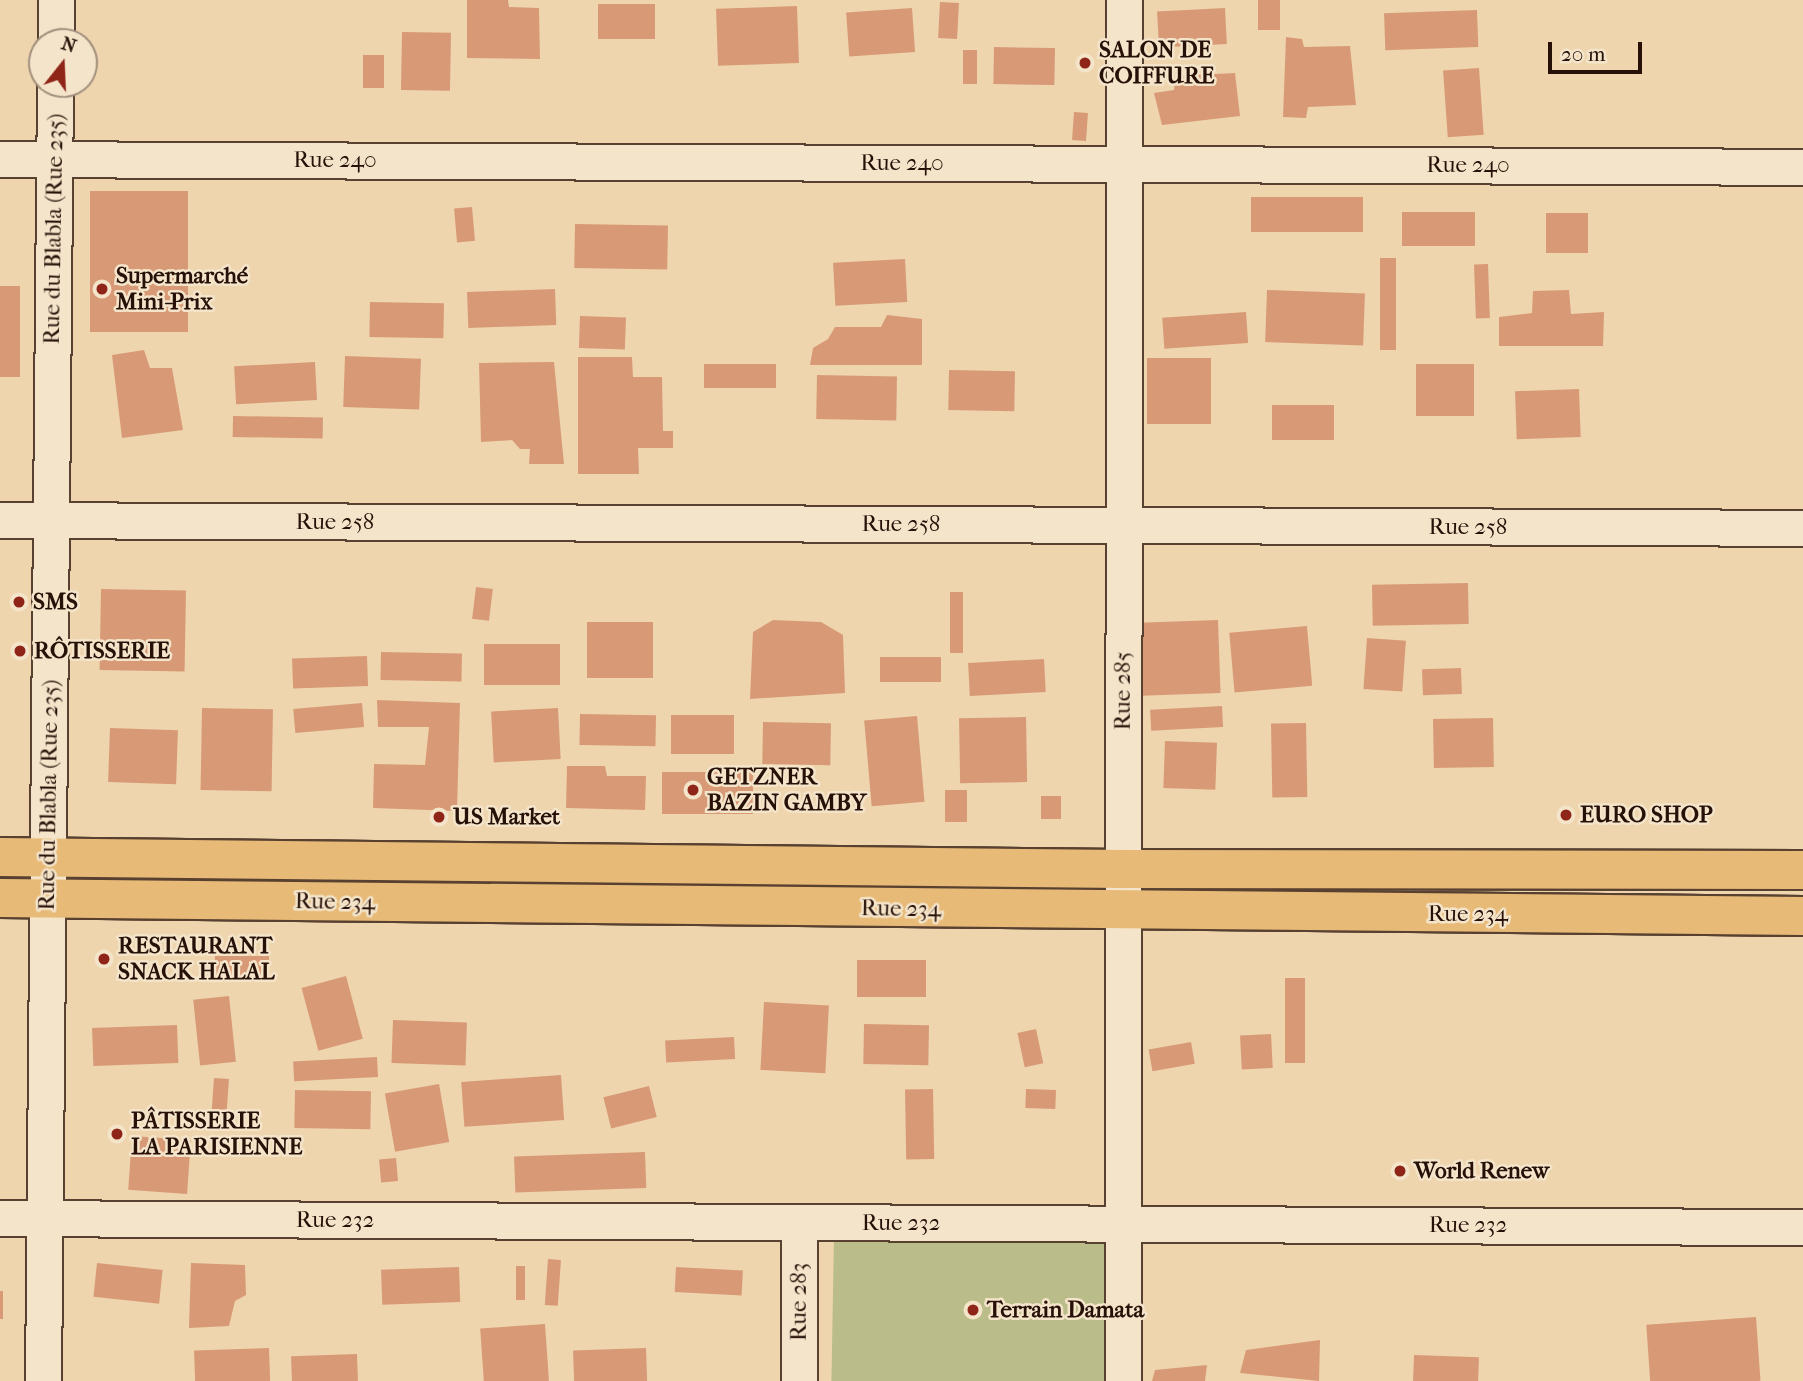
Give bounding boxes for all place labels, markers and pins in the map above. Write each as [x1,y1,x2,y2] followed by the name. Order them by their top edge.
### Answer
[1099,36,1215,90] place label: SALON DE COIFFURE
[1077,55,1093,71] marker: SALON DE COIFFURE
[116,262,248,316] place label: Supermarché Mini-Prix
[94,281,110,297] marker: Supermarché Mini-Prix
[33,588,78,616] place label: SMS
[11,594,27,610] marker: SMS
[34,637,170,665] place label: RÔTISSERIE
[12,643,28,659] marker: RÔTISSERIE
[707,763,866,817] place label: GETZNER BAZIN GAMBY
[685,782,701,798] marker: GETZNER BAZIN GAMBY
[1580,801,1713,829] place label: EURO SHOP
[453,803,560,831] place label: US Market
[1558,807,1574,823] marker: EURO SHOP
[431,809,447,825] marker: US Market
[118,932,275,986] place label: RESTAURANT SNACK HALAL
[96,951,112,967] marker: RESTAURANT SNACK HALAL
[131,1107,303,1161] place label: PÂTISSERIE LA PARISIENNE
[109,1126,125,1142] marker: PÂTISSERIE LA PARISIENNE
[1414,1157,1549,1185] place label: World Renew
[1392,1163,1408,1179] marker: World Renew
[987,1296,1144,1324] place label: Terrain Damata
[965,1302,981,1318] marker: Terrain Damata

